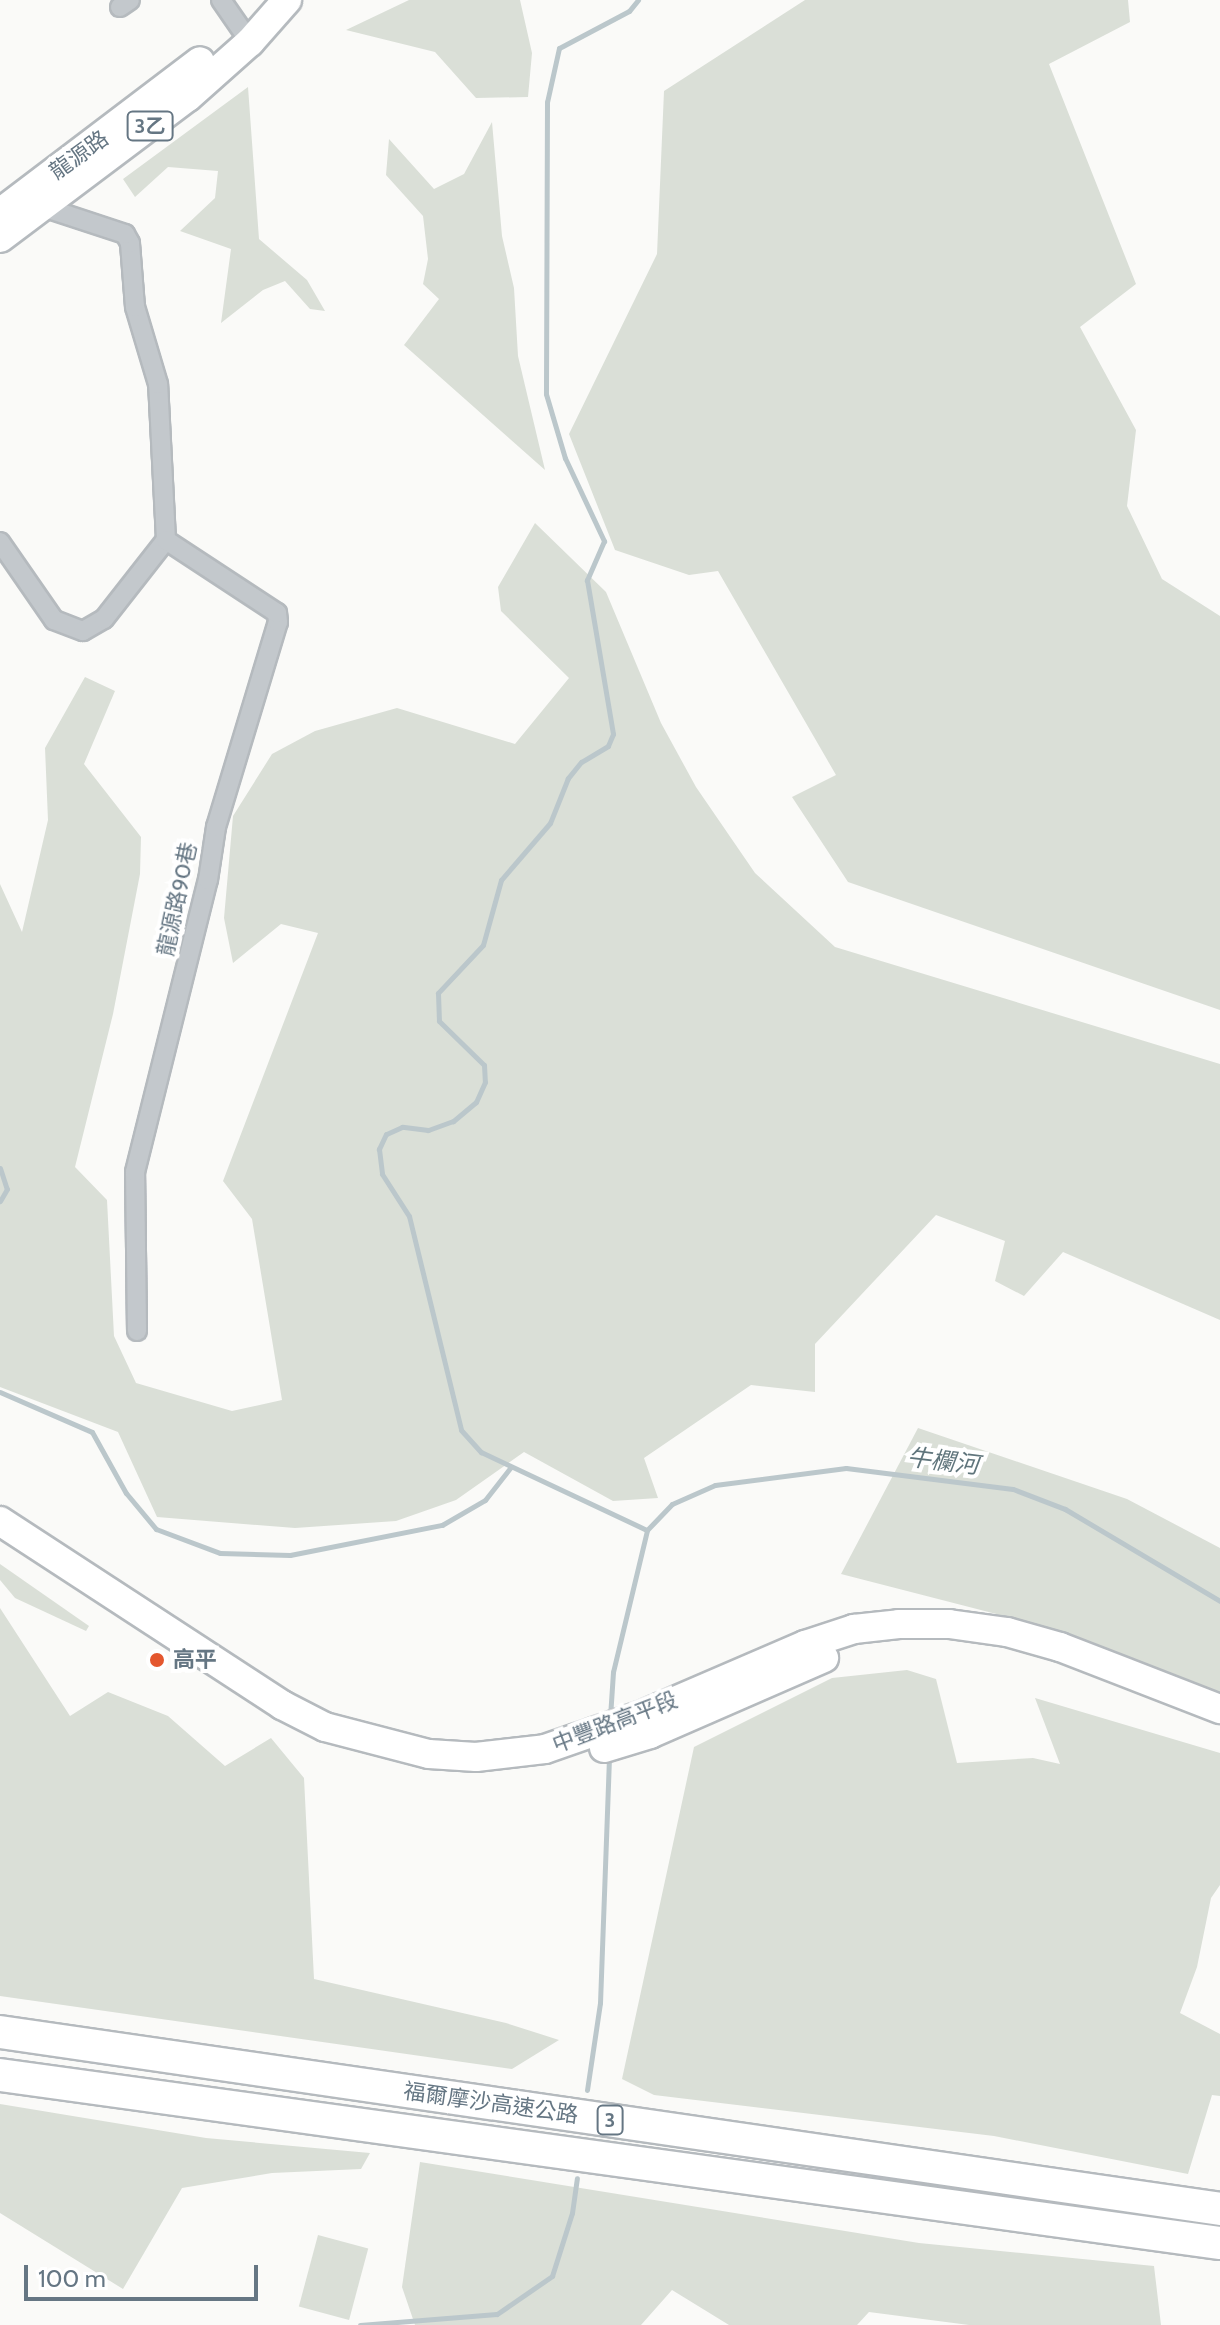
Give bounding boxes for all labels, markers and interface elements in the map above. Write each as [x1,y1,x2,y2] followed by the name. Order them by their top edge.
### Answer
[126,110,174,142] road number: 3乙
[45,125,113,185] street label: 龍源路
[152,840,202,958] street label: 龍源路90巷
[906,1442,980,1480] water label: 牛欄河
[173,1647,217,1673] place label: 高平
[148,1651,166,1669] marker: 高平
[549,1686,681,1758] street label: 中豐路高平段
[402,2078,580,2128] street label: 福爾摩沙高速公路
[596,2104,624,2136] road number: 3
[28,2249,262,2299] scale bar
[38,2264,106,2293] text: 100 m

